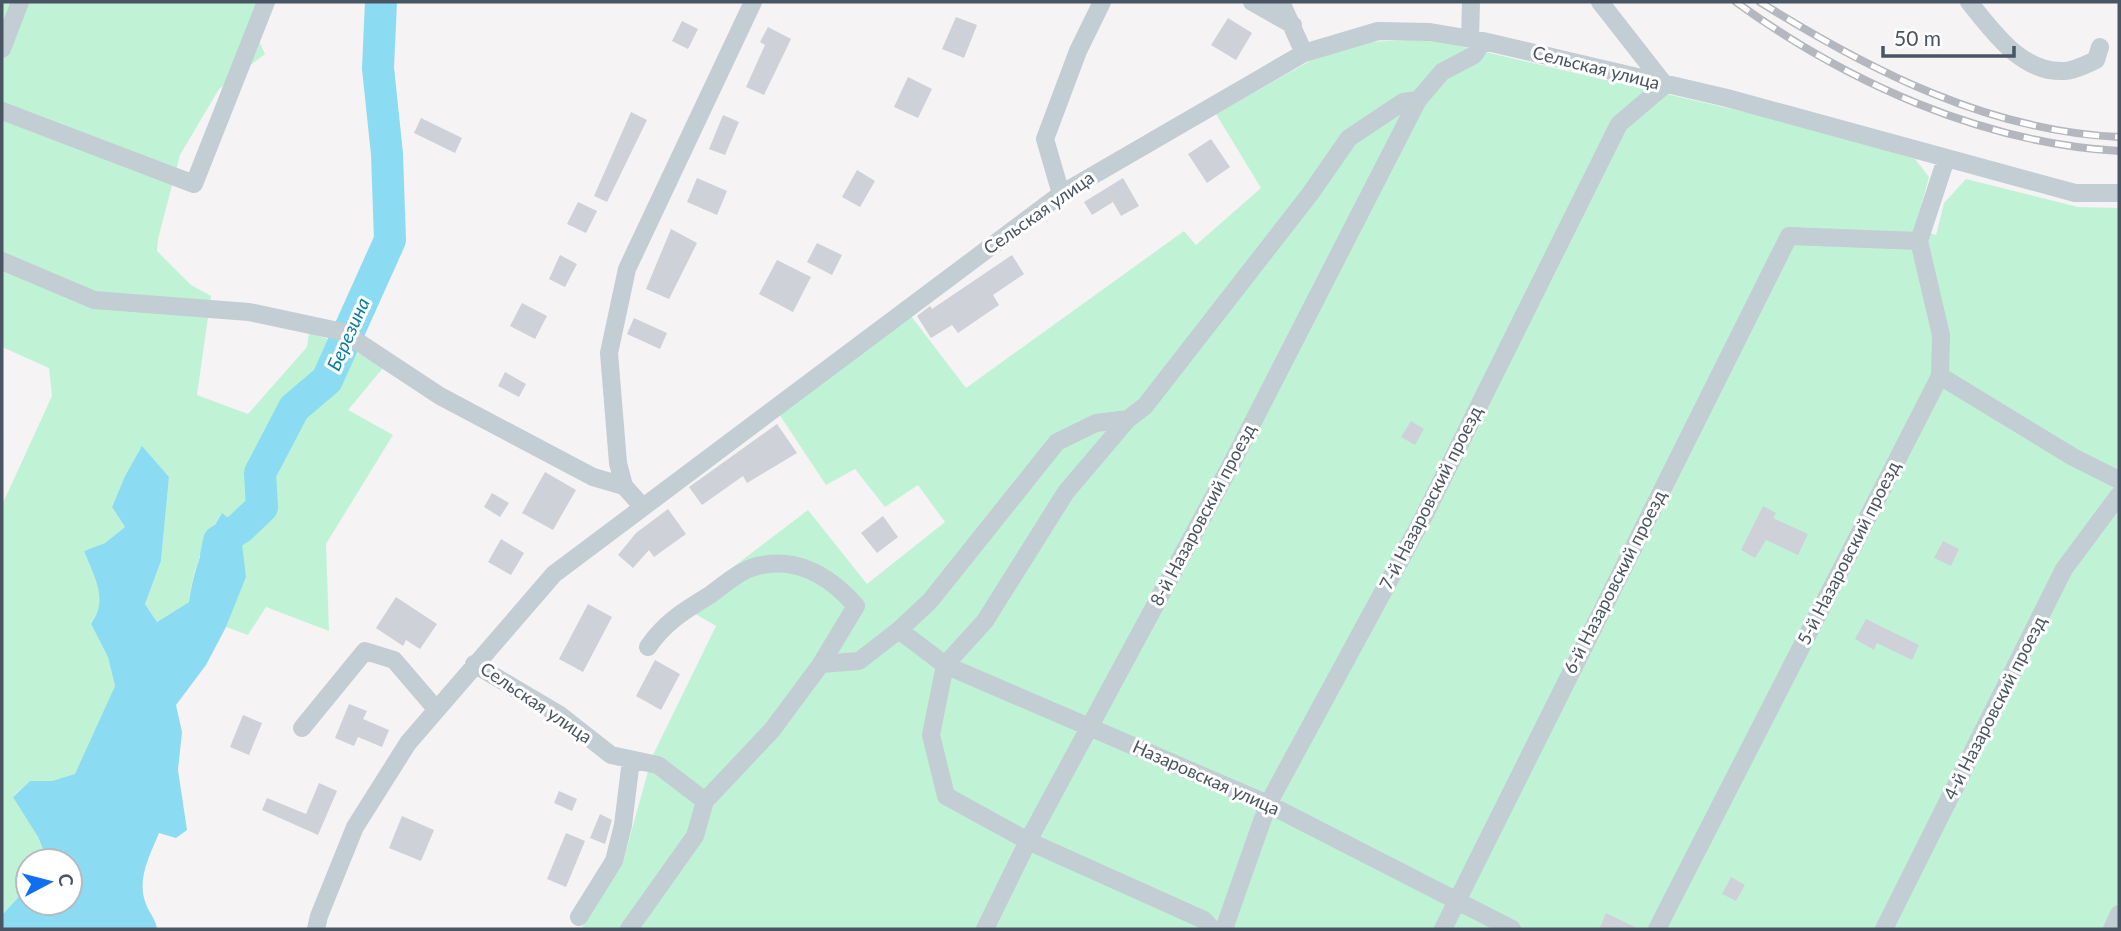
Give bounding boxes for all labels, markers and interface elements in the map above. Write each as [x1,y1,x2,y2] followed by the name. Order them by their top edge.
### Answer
[1883,14,2014,58] scale bar
[1894,25,1941,50] text: 50 m
[1531,41,1662,93] street label: Сельская улица
[979,166,1098,258] street label: Сельская улица
[321,294,374,374] water label: Березина
[1374,402,1486,593] street label: 7-й Назаровский проезд
[1145,420,1259,609] street label: 8-й Назаровский проезд
[1792,457,1904,648] street label: 5-й Назаровский проезд
[1558,486,1670,677] street label: 6-й Назаровский проезд
[1938,612,2050,803] street label: 4-й Назаровский проезд
[477,657,597,748] street label: Сельская улица
[1130,735,1283,819] street label: Назаровская улица
[14,847,84,917] north arrow
[54,872,79,888] text: С

